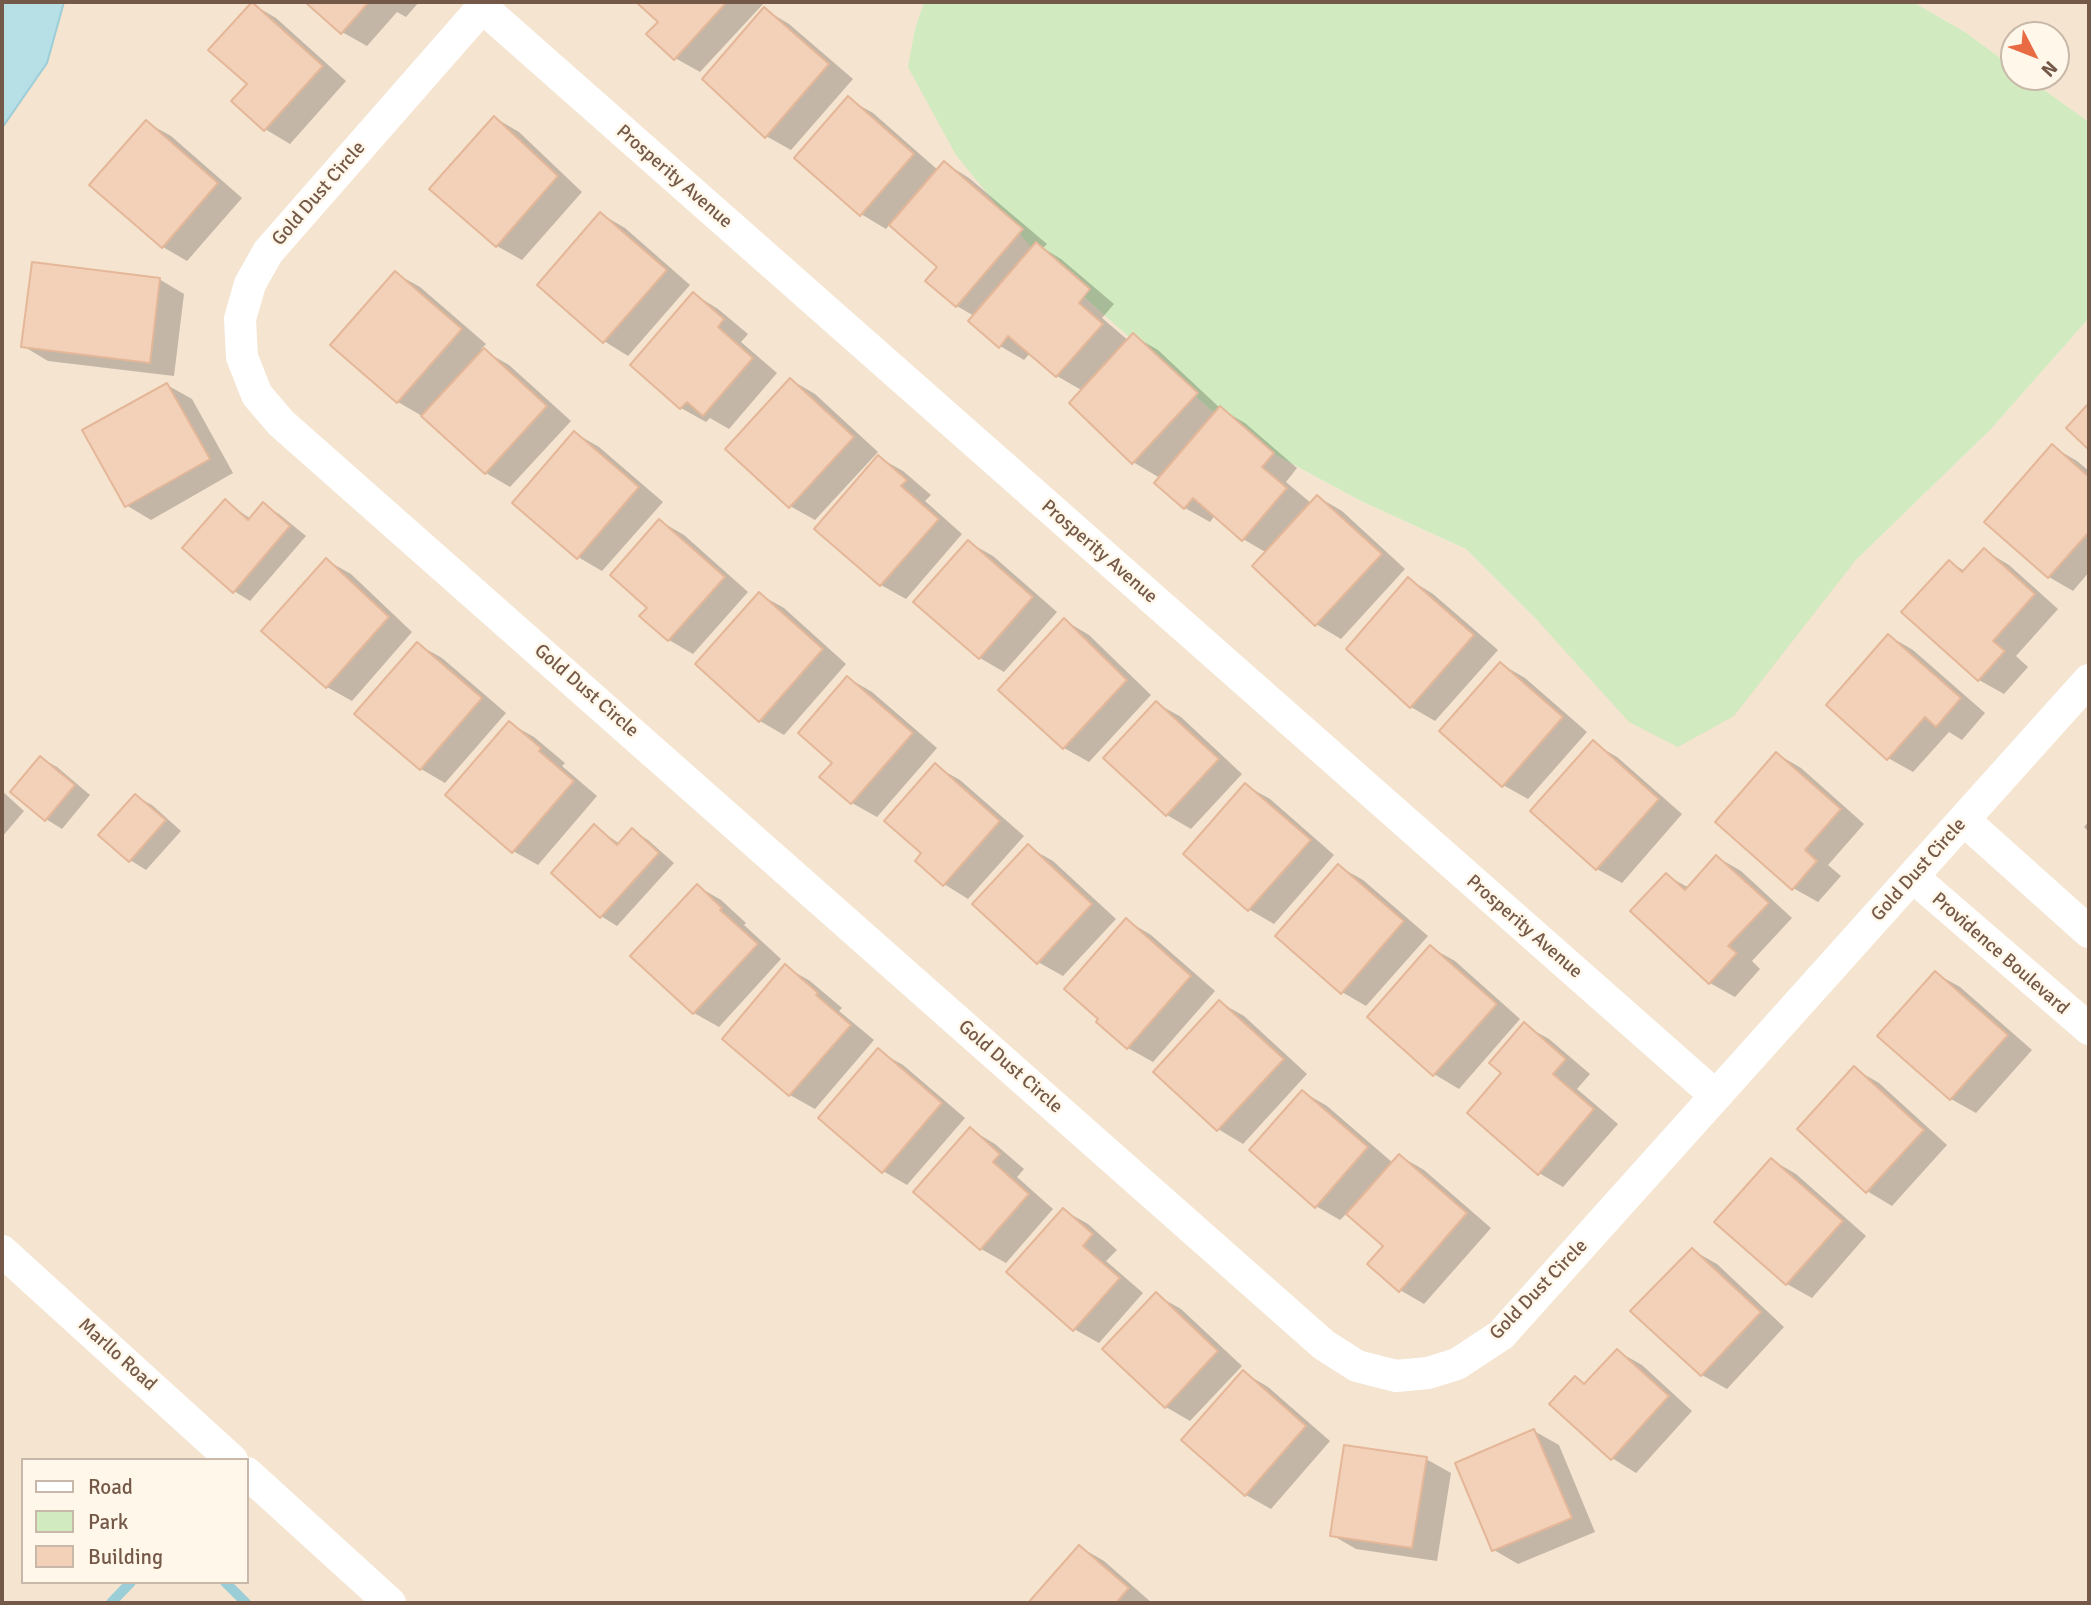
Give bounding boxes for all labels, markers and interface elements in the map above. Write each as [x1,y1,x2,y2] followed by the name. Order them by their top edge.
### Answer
[2000,21,2070,91] north arrow
[2036,56,2062,82] text: N
[611,120,737,234] street label: Prosperity Avenue
[268,137,370,251] street label: Gold Dust Circle
[1036,495,1162,609] street label: Prosperity Avenue
[529,640,643,742] street label: Gold Dust Circle
[1867,814,1971,926] street label: Gold Dust Circle
[1461,870,1587,984] street label: Prosperity Avenue
[1927,888,2073,1020] street label: Providence Boulevard
[953,1016,1067,1118] street label: Gold Dust Circle
[1485,1235,1593,1345] street label: Gold Dust Circle
[73,1314,161,1396] street label: Marllo Road
[21,1458,248,1584] legend
[88,1474,133,1500] text: Road
[88,1509,128,1535] text: Park
[88,1544,163,1570] text: Building

